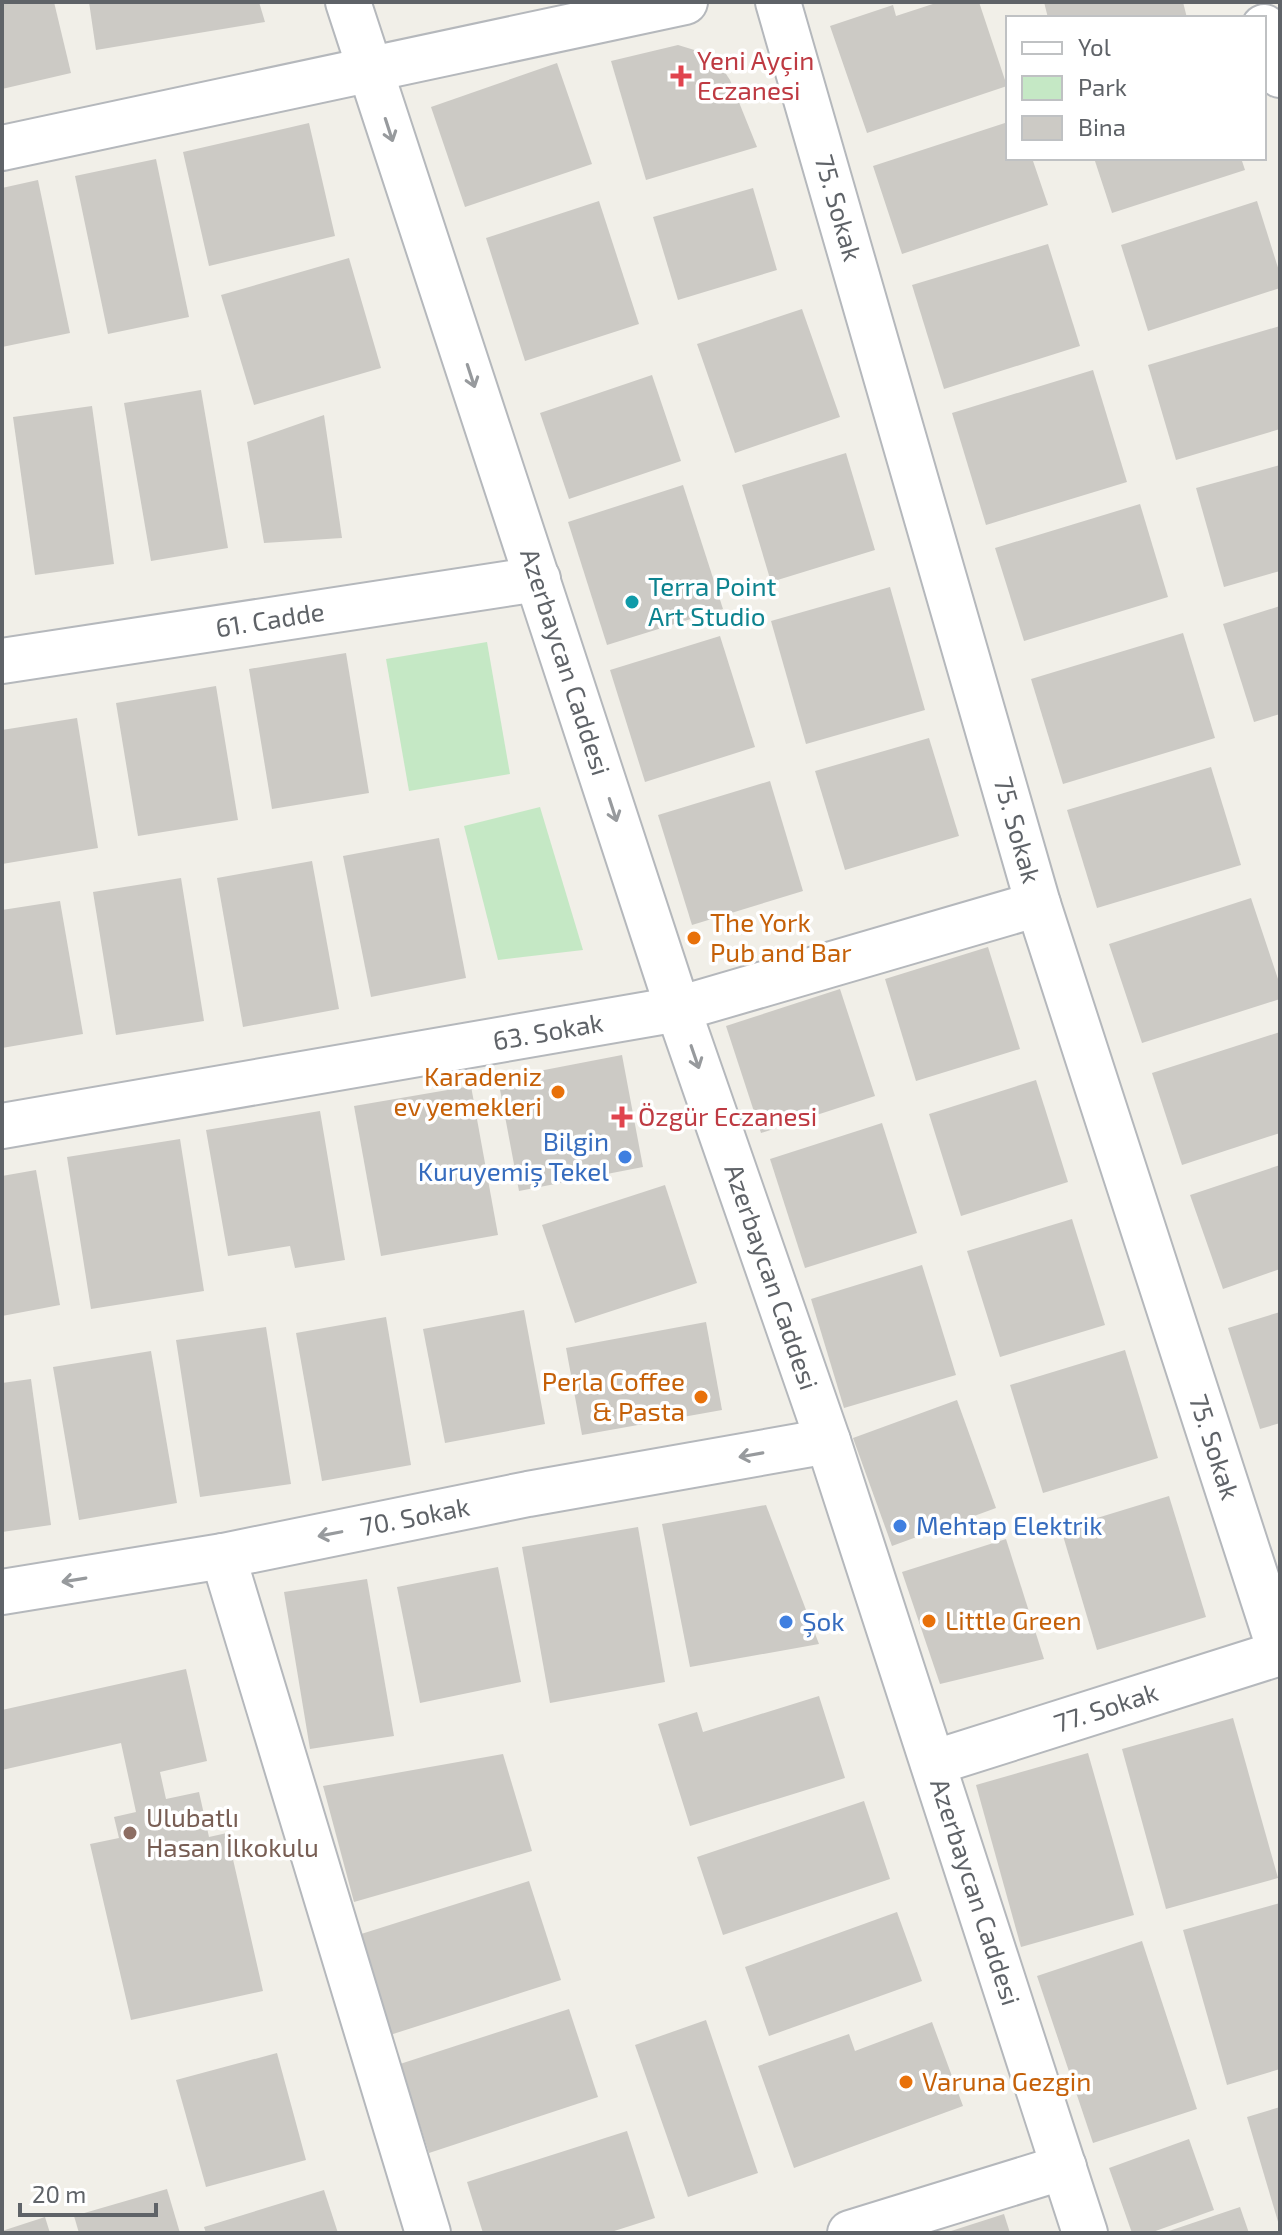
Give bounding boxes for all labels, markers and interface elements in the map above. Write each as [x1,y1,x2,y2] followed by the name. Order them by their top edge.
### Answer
[1006,16,1266,160] legend
[1078,32,1111,61] text: Yol
[697,44,814,105] place label: Yeni Ayçin Eczanesi
[672,67,690,85] marker: Yeni Ayçin Eczanesi
[1078,72,1127,101] text: Park
[1078,112,1126,141] text: Bina
[382,117,397,142] one-way arrow
[810,151,869,264] street label: 75. Sokak
[464,364,479,389] one-way arrow
[515,544,618,779] street label: Azerbaycan Caddesi
[648,570,777,631] place label: Terra Point Art Studio
[623,593,641,611] marker: Terra Point Art Studio
[213,595,326,642] street label: 61. Cadde
[989,773,1048,886] street label: 75. Sokak
[607,797,622,822] one-way arrow
[710,906,852,967] place label: The York Pub and Bar
[685,929,703,947] marker: The York Pub and Bar
[490,1006,605,1055] street label: 63. Sokak
[688,1044,703,1069] one-way arrow
[394,1060,542,1121] place label: Karadeniz ev yemekleri
[549,1083,567,1101] marker: Karadeniz ev yemekleri
[638,1100,817,1131] place label: Özgür Eczanesi
[613,1108,631,1126] marker: Özgür Eczanesi
[418,1125,609,1188] place label: Bilgin Kuruyemiş Tekel
[616,1148,634,1166] marker: Bilgin Kuruyemiş Tekel
[719,1159,826,1394] street label: Azerbaycan Caddesi
[542,1365,685,1426] place label: Perla Coffee & Pasta
[692,1388,710,1406] marker: Perla Coffee & Pasta
[1184,1390,1247,1503] street label: 75. Sokak
[739,1448,764,1463] one-way arrow
[357,1490,472,1541] street label: 70. Sokak
[916,1509,1102,1540] place label: Mehtap Elektrik
[891,1517,909,1535] marker: Mehtap Elektrik
[318,1527,344,1542] one-way arrow
[62,1573,88,1588] one-way arrow
[945,1604,1082,1635] place label: Little Green
[802,1605,845,1638] place label: Şok
[920,1612,938,1630] marker: Little Green
[777,1613,795,1631] marker: Şok
[1050,1675,1161,1738] street label: 77. Sokak
[925,1774,1028,2009] street label: Azerbaycan Caddesi
[146,1801,319,1862] place label: Ulubatlı Hasan İlkokulu
[121,1824,139,1842] marker: Ulubatlı Hasan İlkokulu
[922,2065,1091,2096] place label: Varuna Gezgin
[897,2073,915,2091] marker: Varuna Gezgin
[20,2167,156,2217] scale bar
[32,2179,86,2208] text: 20 m

